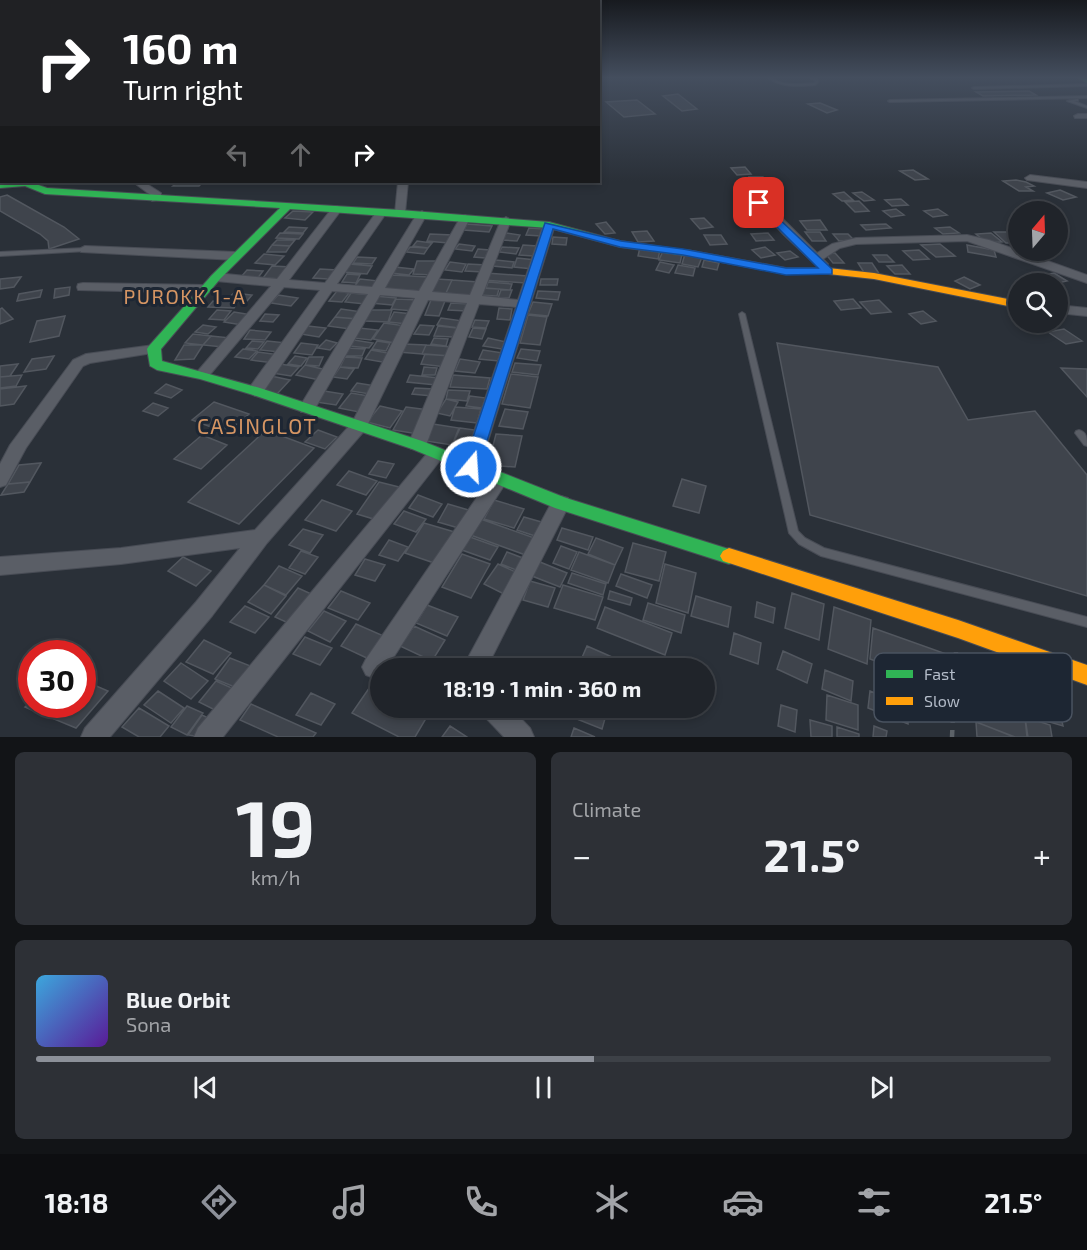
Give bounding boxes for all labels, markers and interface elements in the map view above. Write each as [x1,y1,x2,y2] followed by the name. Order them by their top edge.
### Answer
[123,22,239,72] text: 160 m
[24,24,102,102] icon: right
[123,73,243,105] text: Turn right
[221,138,254,171] icon: left
[284,138,317,171] icon: ahead
[347,138,380,171] icon: right
[733,177,784,228] pin
[742,186,775,219] icon: arrive
[1008,201,1068,261] north arrow
[1008,201,1068,333] map controls
[1008,273,1068,333] button: search
[123,284,247,308] district label: PUROKK 1-A
[197,413,317,438] district label: CASINGLOT
[439,435,503,499] position arrow
[18,640,96,718] speed limit sign: 30
[874,653,1072,722] legend
[924,664,955,683] text: Fast
[444,675,641,701] text: 18:19 · 1 min · 360 m
[924,691,960,710] text: Slow
[236,779,315,873] text: 19
[572,797,641,821] text: Climate
[764,827,861,881] text: 21.5°
[572,835,591,875] text: −
[1033,835,1051,875] text: +
[251,865,300,889] text: km/h
[126,986,230,1012] text: Blue Orbit
[126,1012,171,1036] text: Sona
[189,1071,222,1104] icon: previous
[527,1071,560,1104] icon: pause
[865,1071,898,1104] icon: next
[198,1181,240,1223] icon: directions
[329,1181,371,1223] icon: music
[460,1181,502,1223] icon: phone
[591,1181,633,1223] icon: climate
[722,1181,764,1223] icon: car
[853,1181,895,1223] icon: filters
[45,1186,108,1218] text: 18:18
[984,1186,1042,1218] text: 21.5°

